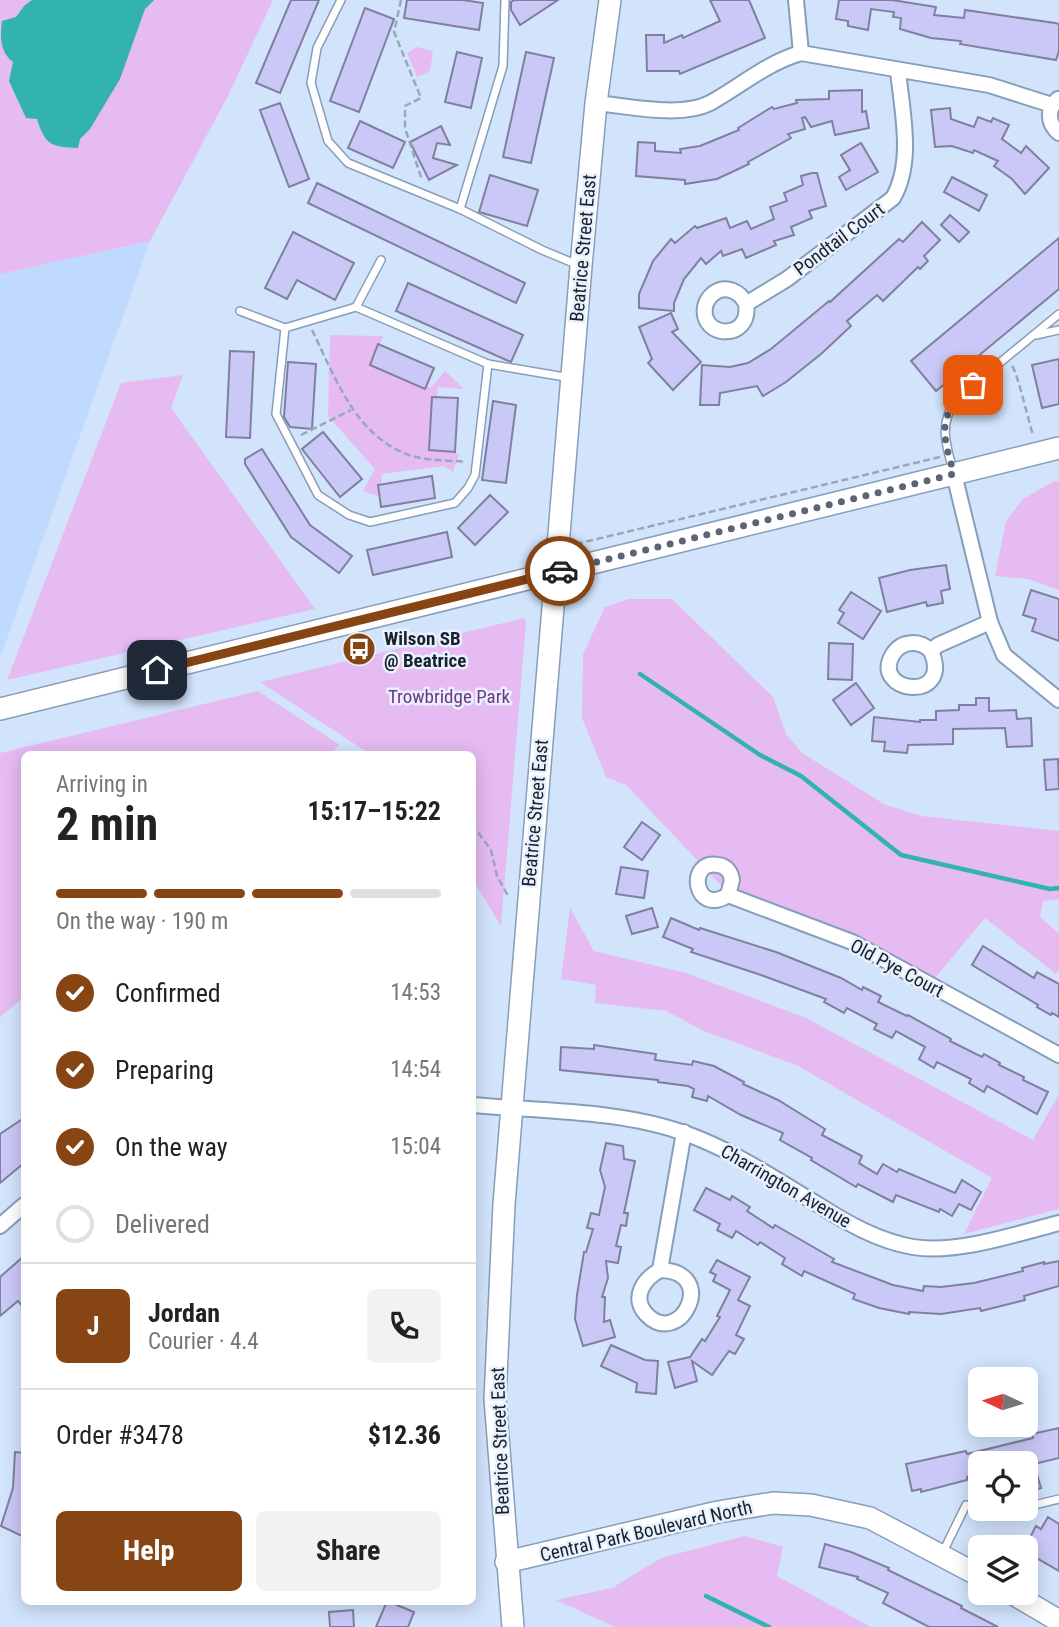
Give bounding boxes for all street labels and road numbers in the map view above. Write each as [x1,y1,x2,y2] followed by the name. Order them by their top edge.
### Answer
[565,173,601,323] street label: Beatrice Street East
[789,197,889,281] street label: Pondtail Court
[517,738,553,888] street label: Beatrice Street East
[846,934,948,1002] street label: Old Pye Court
[717,1139,855,1233] street label: Charrington Avenue
[486,1367,514,1515] street label: Beatrice Street East
[538,1495,754,1567] street label: Central Park Boulevard North

